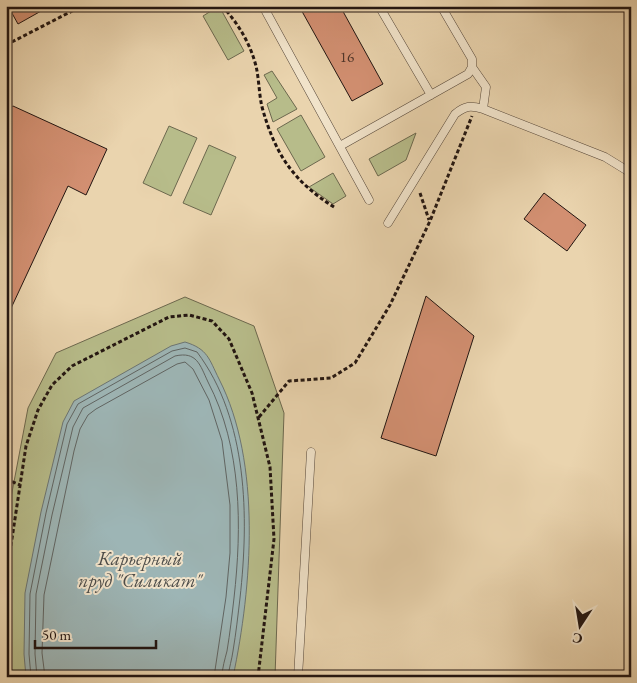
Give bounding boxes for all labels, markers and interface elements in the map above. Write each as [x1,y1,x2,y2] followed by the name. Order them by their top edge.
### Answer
[340,47,354,66] house number: 16
[78,546,203,593] water label: Карьерный пруд "Силикат"
[554,600,604,650] north arrow
[35,618,156,650] scale bar
[42,625,71,644] text: 50 m
[571,629,584,649] text: С

